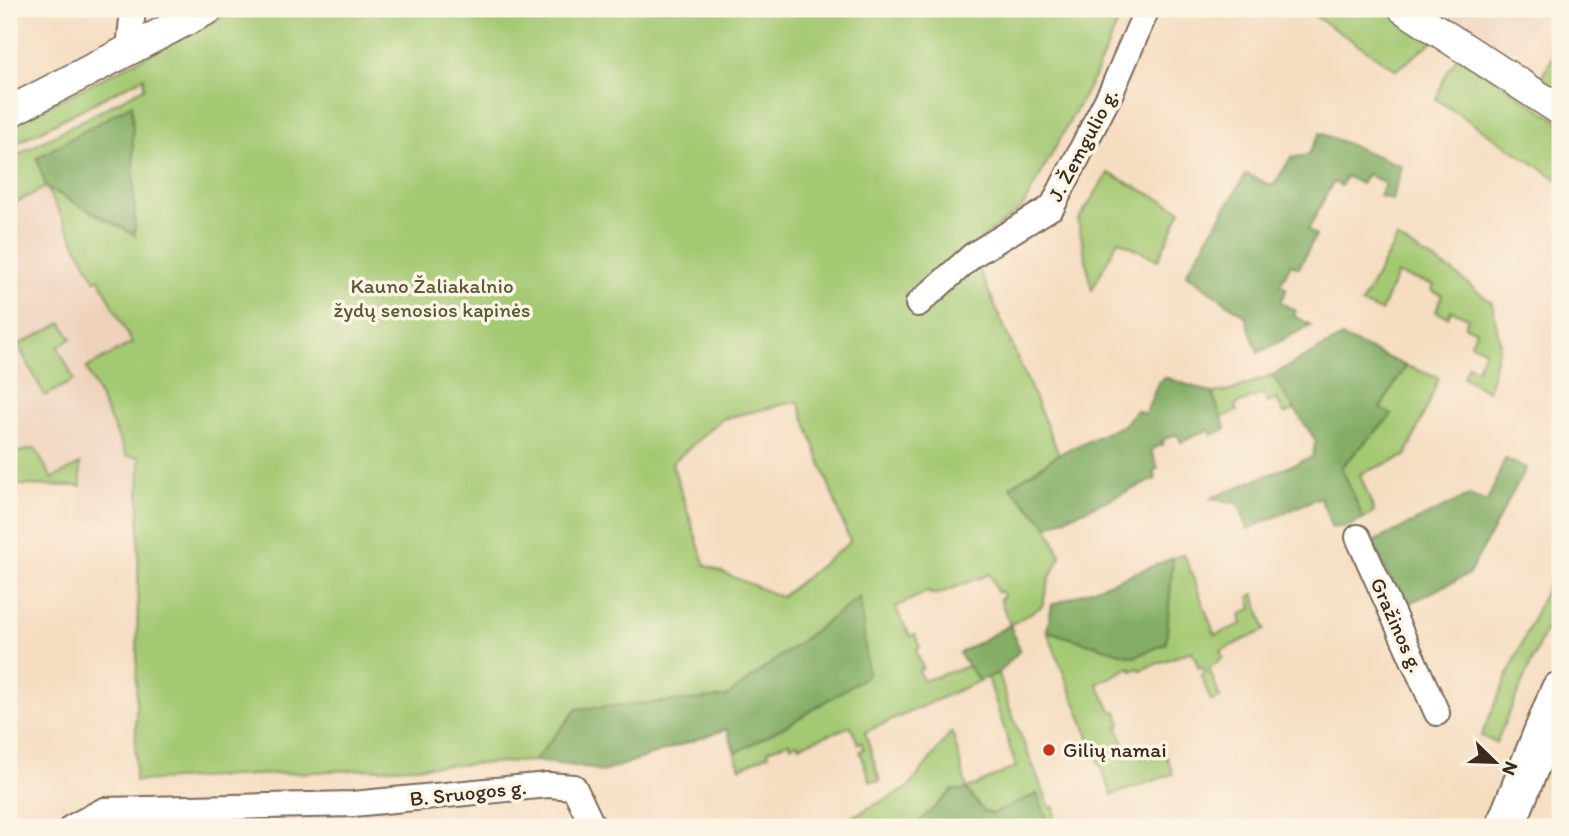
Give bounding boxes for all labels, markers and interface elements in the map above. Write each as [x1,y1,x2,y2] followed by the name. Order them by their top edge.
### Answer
[1042,84,1123,206] street label: J. Žemgulio g.
[334,273,530,322] park label: Kauno Žaliakalnio žydų senosios kapinės
[1366,574,1429,676] street label: Gražinos g.
[1460,728,1530,798] north arrow
[1063,737,1167,762] place label: Gilių namai
[1041,742,1057,758] marker: Gilių namai
[1497,758,1523,779] text: N
[408,774,528,811] street label: B. Sruogos g.

